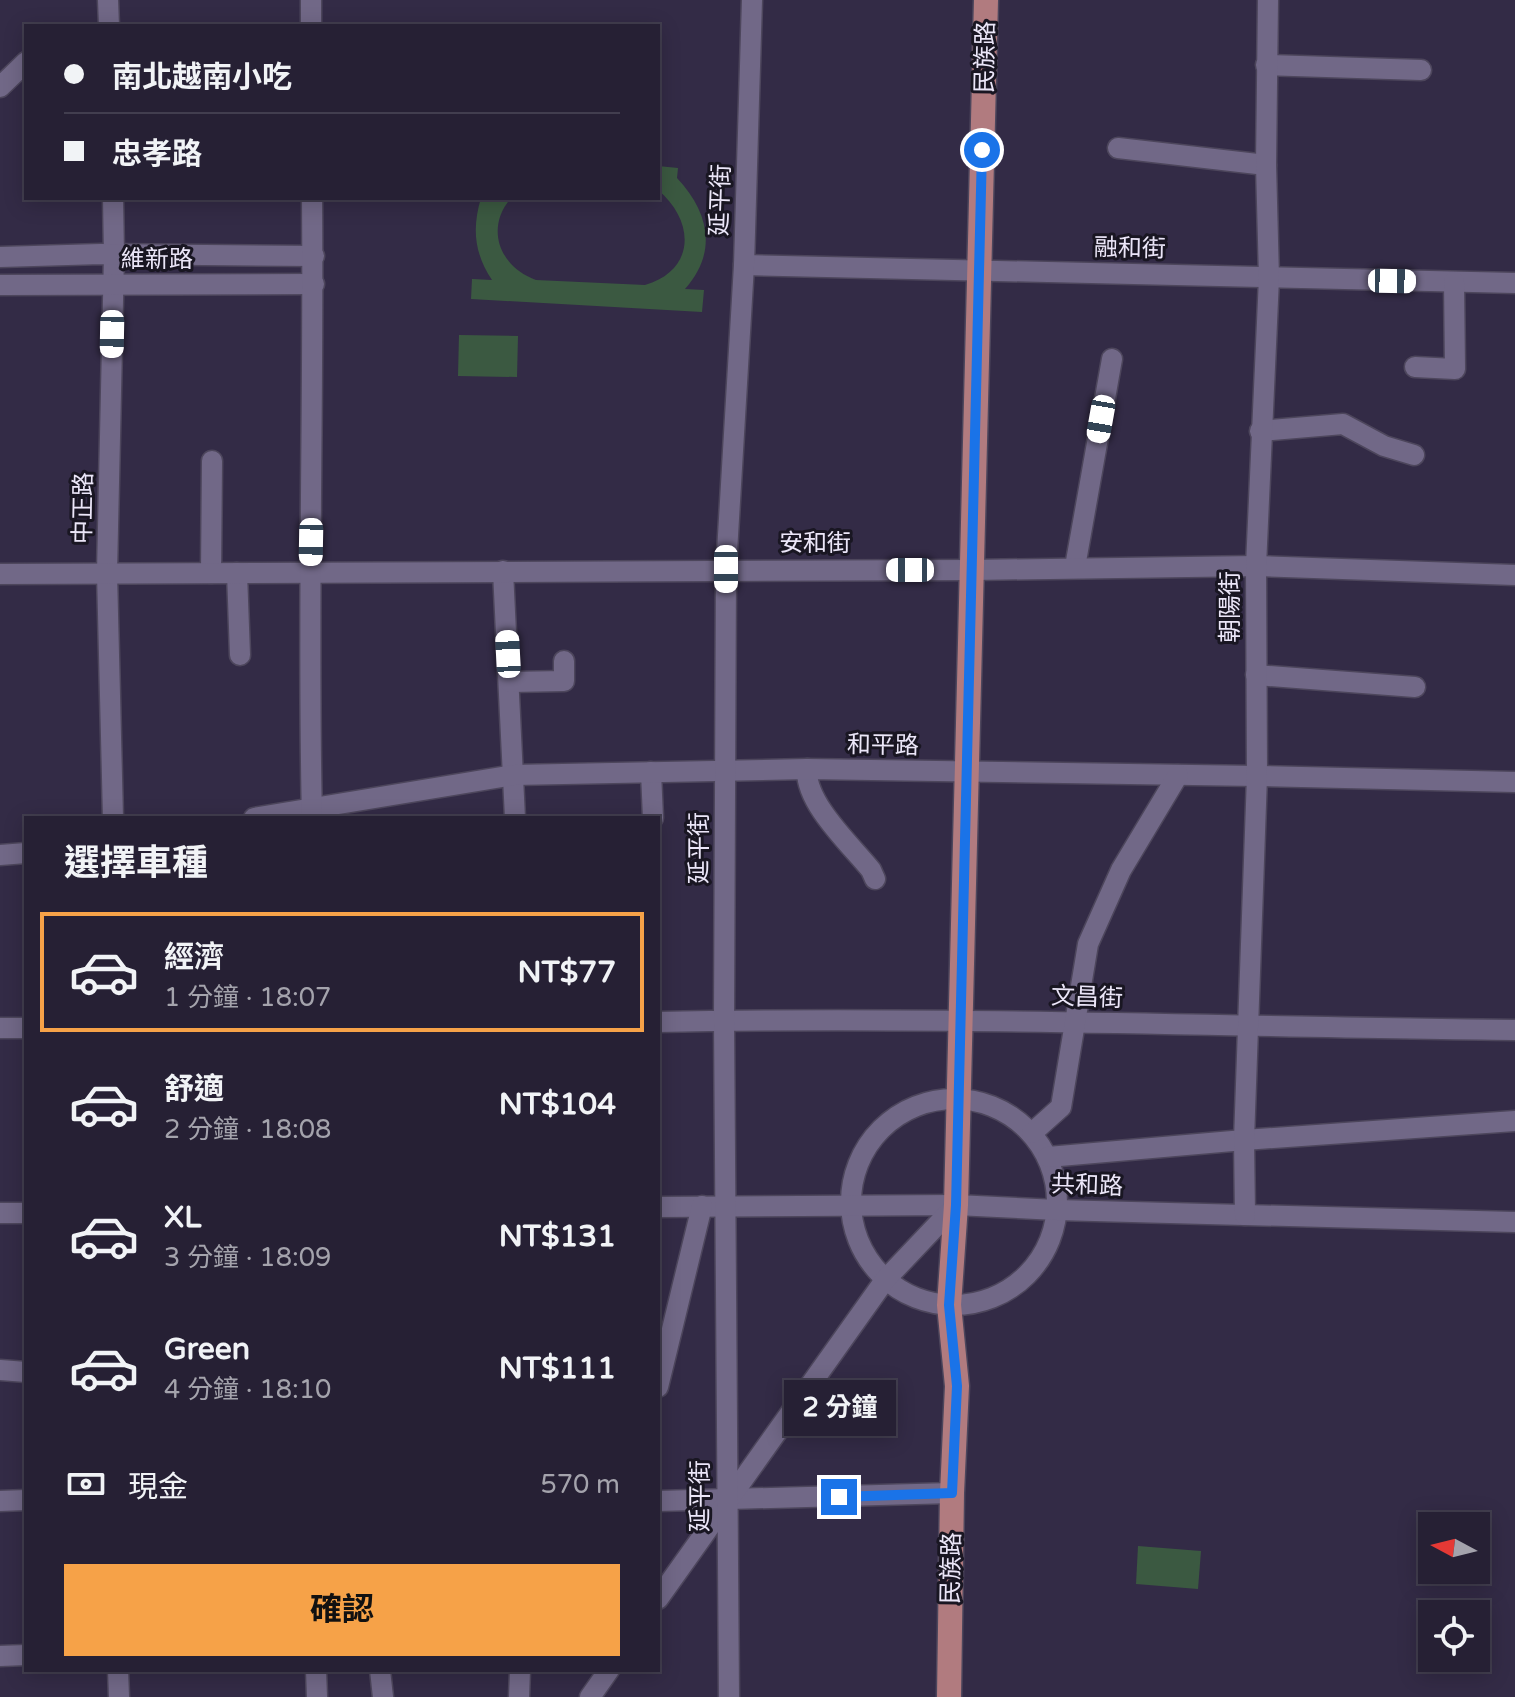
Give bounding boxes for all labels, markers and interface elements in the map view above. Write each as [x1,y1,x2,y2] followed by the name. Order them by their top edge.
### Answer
[970,21,1001,93] street label: 民族路
[112,59,292,96] text: 南北越南小吃
[964,132,1000,168] route start
[112,136,202,173] text: 忠孝路
[705,164,736,237] street label: 延平街
[1094,233,1166,264] street label: 融和街
[121,245,193,274] street label: 維新路
[1368,269,1416,293] car
[100,310,124,358] car
[1085,393,1117,445] car
[68,472,99,544] street label: 中正路
[299,518,323,566] car
[779,529,851,558] street label: 安和街
[714,545,738,593] car
[886,558,934,582] car
[1216,571,1245,643] street label: 朝陽街
[495,629,521,679] car
[847,730,919,761] street label: 和平路
[685,812,714,884] street label: 延平街
[64,842,208,885] text: 選擇車種
[68,936,140,1008] icon: car
[164,939,224,976] text: 經濟
[517,954,616,991] text: NT$77
[164,982,331,1013] text: 1 分鐘 · 18:07
[1050,982,1123,1013] street label: 文昌街
[68,1068,140,1140] icon: car
[164,1071,224,1108] text: 舒適
[499,1086,616,1123] text: NT$104
[164,1114,331,1145] text: 2 分鐘 · 18:08
[1050,1170,1123,1201] street label: 共和路
[164,1199,201,1236] text: XL
[68,1200,140,1272] icon: car
[499,1218,616,1255] text: NT$131
[164,1242,331,1273] text: 3 分鐘 · 18:09
[164,1331,250,1368] text: Green
[68,1332,140,1404] icon: car
[499,1350,616,1387] text: NT$111
[164,1374,331,1405] text: 4 分鐘 · 18:10
[783,1381,895,1437] callout: 2 分鐘
[802,1392,878,1423] text: 2 分鐘
[686,1460,715,1532] street label: 延平街
[64,1462,108,1506] icon: cash
[128,1469,188,1506] text: 現金
[540,1469,620,1500] text: 570 m
[821,1479,857,1515] route end
[1418,1512,1490,1584] north arrow
[1418,1512,1490,1672] map controls
[936,1532,967,1604] street label: 民族路
[64,1564,620,1656] button: 確認
[1418,1600,1490,1672] button: locate

